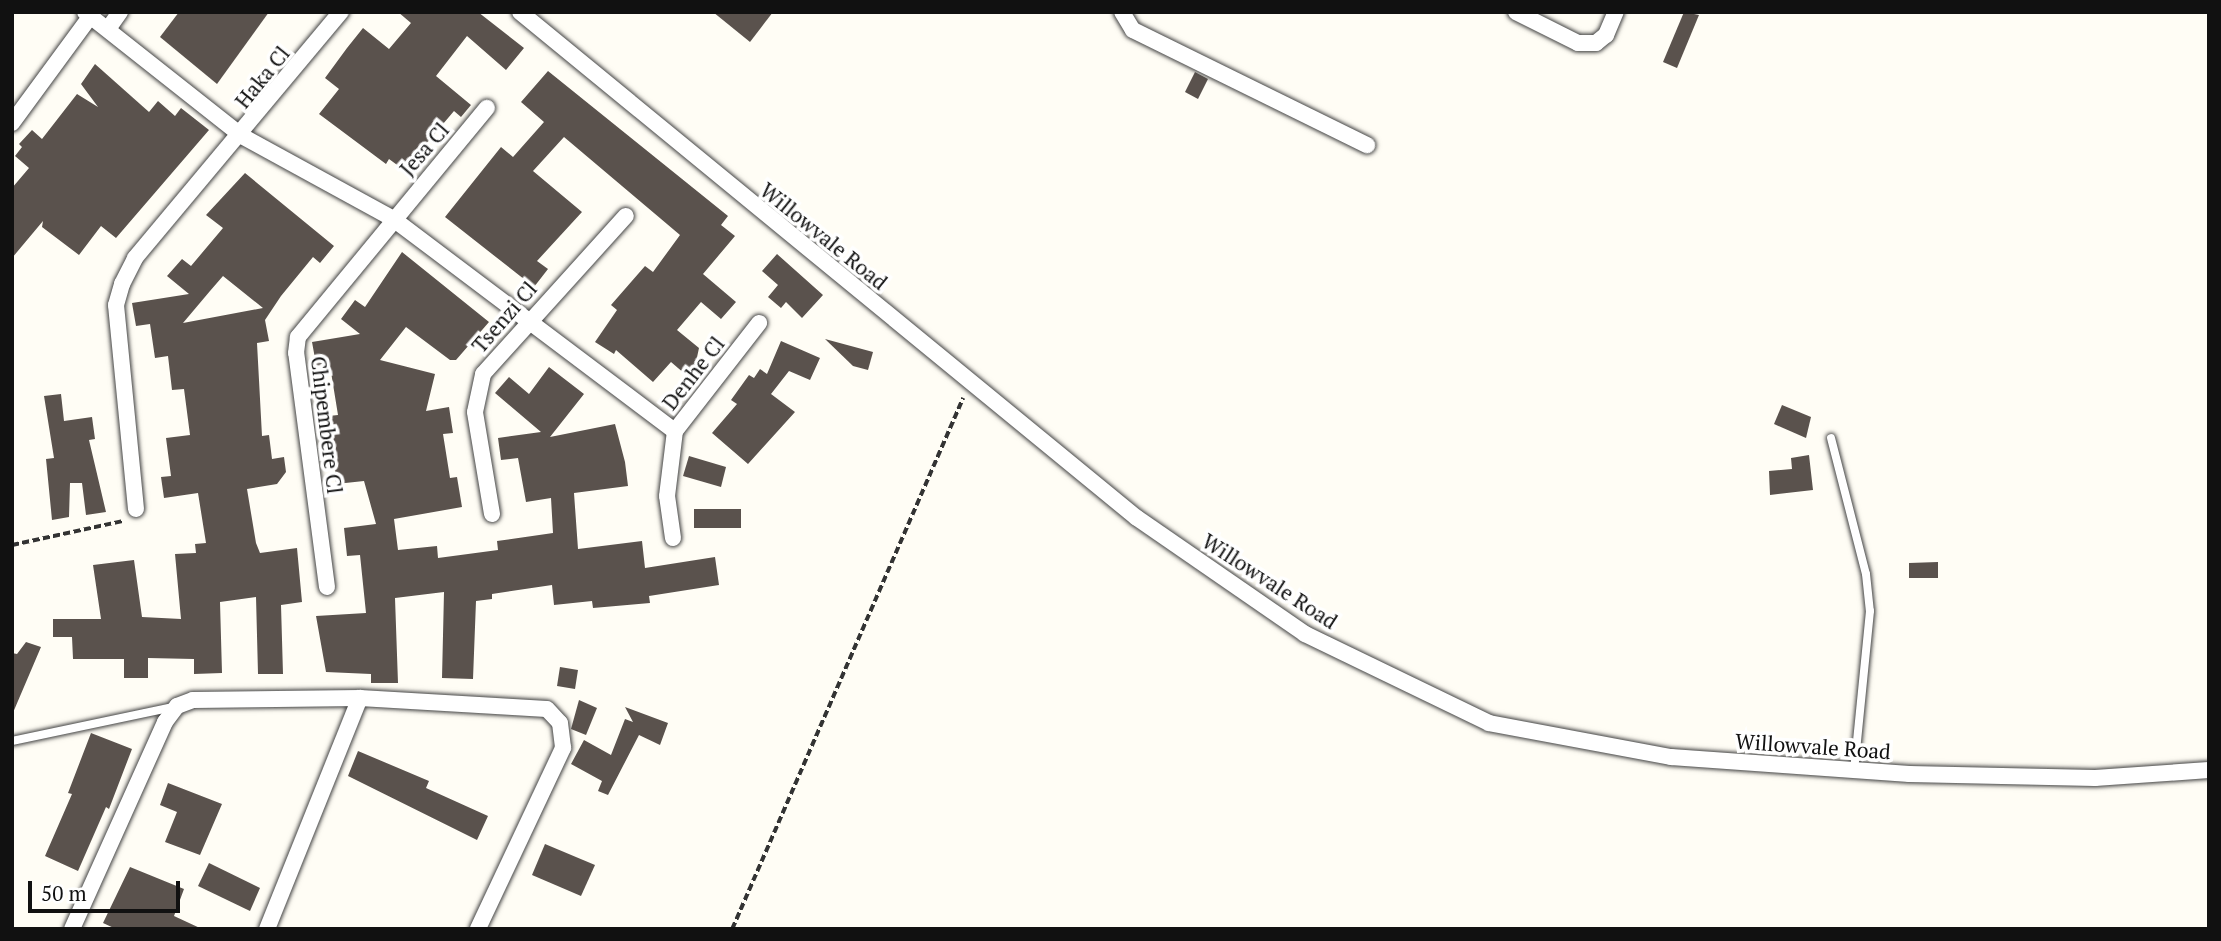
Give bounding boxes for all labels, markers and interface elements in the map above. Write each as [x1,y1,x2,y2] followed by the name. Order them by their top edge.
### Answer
[229,41,295,113] street label: Haka Cl
[394,117,454,181] street label: Jesa Cl
[755,177,893,295] street label: Willowvale Road
[466,276,542,358] street label: Tsenzi Cl
[657,331,729,415] street label: Denhe Cl
[306,355,348,495] street label: Chipembere Cl
[1198,528,1342,634] street label: Willowvale Road
[1734,728,1892,764] street label: Willowvale Road
[32,867,184,911] scale bar
[41,879,87,907] text: 50 m

